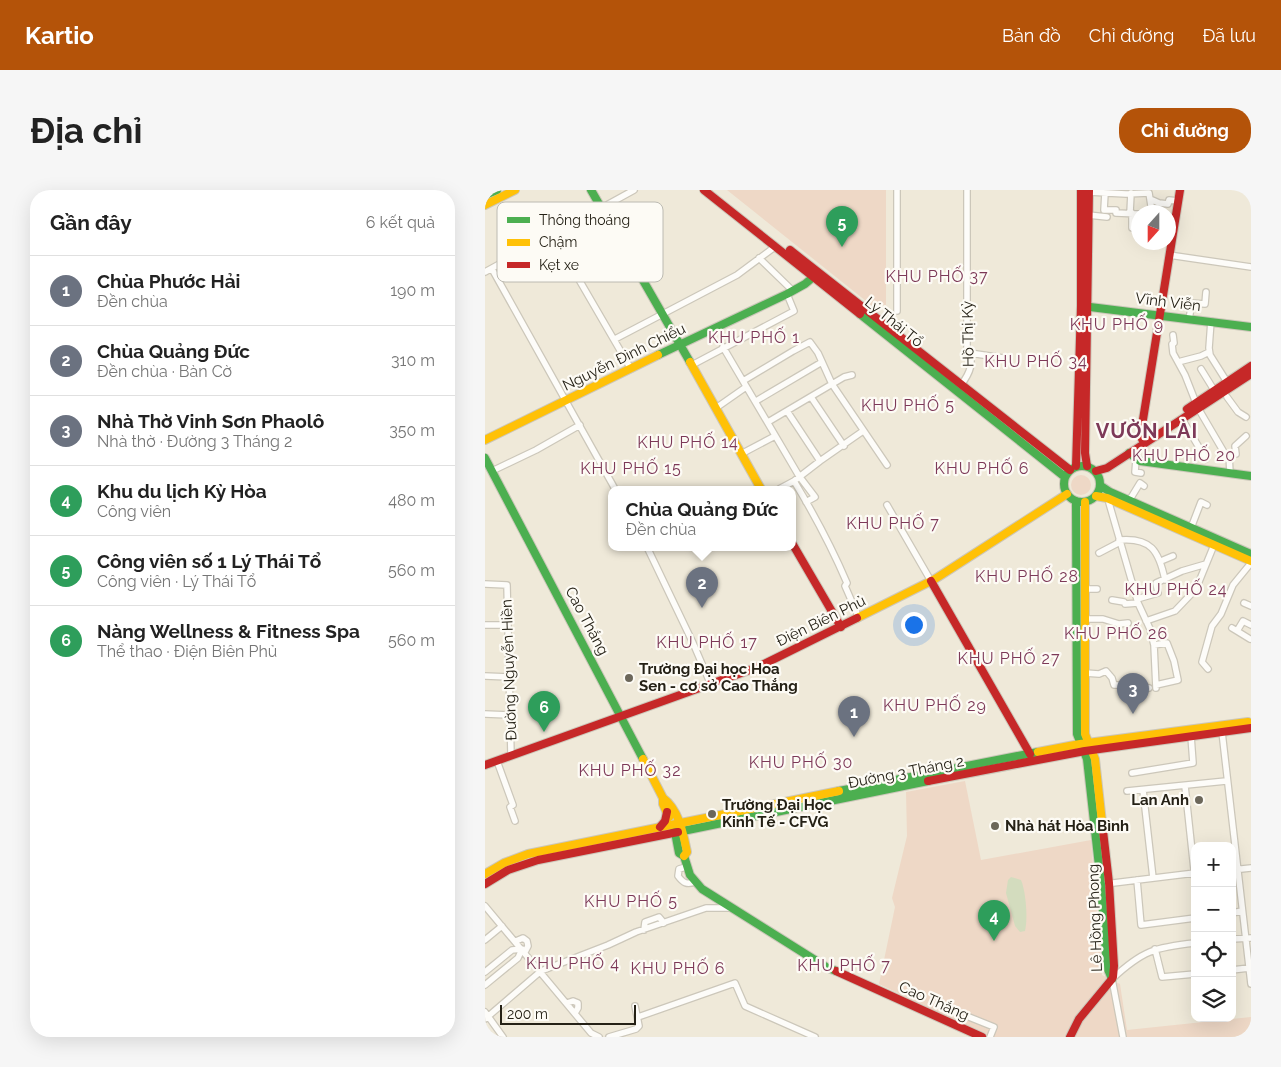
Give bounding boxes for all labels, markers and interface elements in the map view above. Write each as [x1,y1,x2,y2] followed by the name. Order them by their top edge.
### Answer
[25,21,94,50] text: Kartio
[1002,25,1061,46] text: Bản đồ
[1089,25,1174,46] text: Chỉ đường
[1202,25,1256,46] text: Đã lưu
[1119,108,1251,153] button: Chỉ đường
[30,110,142,151] text: Địa chỉ
[497,202,663,282] legend
[1131,205,1176,250] north arrow
[826,206,858,247] pin: 5
[50,210,132,235] text: Gần đây
[539,212,630,228] text: Thông thoáng
[366,213,435,232] text: 6 kết quả
[539,234,577,250] text: Chậm
[539,257,579,273] text: Kẹt xe
[885,265,989,286] district label: KHU PHỐ 37
[97,270,240,292] text: Chùa Phước Hải
[62,281,70,300] text: 1
[390,281,435,300] text: 190 m
[1134,289,1202,315] street label: Vĩnh Viễn
[97,292,168,311] text: Đền chùa
[861,293,927,351] street label: Lý Thái Tổ
[958,301,978,367] street label: Hồ Thị Kỷ
[1070,313,1164,334] district label: KHU PHỐ 9
[560,319,689,395] street label: Nguyễn Đình Chiểu
[708,326,800,347] district label: KHU PHỐ 1
[97,340,250,362] text: Chùa Quảng Đức
[984,350,1088,371] district label: KHU PHỐ 34
[61,351,71,370] text: 2
[391,351,435,370] text: 310 m
[97,362,232,381] text: Đền chùa · Bàn Cờ
[861,394,955,415] district label: KHU PHỐ 5
[97,410,324,432] text: Nhà Thờ Vinh Sơn Phaolô
[1096,419,1198,443] district label: VƯỜN LÀI
[62,421,70,440] text: 3
[389,421,435,440] text: 350 m
[637,431,739,452] district label: KHU PHỐ 14
[97,432,292,451] text: Nhà thờ · Đường 3 Tháng 2
[1132,444,1236,465] district label: KHU PHỐ 20
[580,457,682,478] district label: KHU PHỐ 15
[935,457,1029,478] district label: KHU PHỐ 6
[97,480,267,502] text: Khu du lịch Kỳ Hòa
[608,486,796,551] popup
[61,491,71,510] text: 4
[388,491,435,510] text: 480 m
[626,498,778,520] text: Chùa Quảng Đức
[97,502,171,521] text: Công viên
[846,512,940,533] district label: KHU PHỐ 7
[626,520,696,539] text: Đền chùa
[97,550,321,572] text: Công viên số 1 Lý Thái Tổ
[62,561,70,580] text: 5
[388,561,435,580] text: 560 m
[975,565,1079,586] district label: KHU PHỐ 28
[686,567,718,608] pin: 2
[97,572,256,591] text: Công viên · Lý Thái Tổ
[1124,578,1228,599] district label: KHU PHỐ 24
[561,584,613,658] street label: Cao Thắng
[773,592,869,650] street label: Điện Biên Phủ
[498,599,520,741] street label: Đường Nguyễn Hiền
[901,612,927,638] your location
[97,620,360,642] text: Nàng Wellness & Fitness Spa
[1064,622,1168,643] district label: KHU PHỐ 26
[61,631,71,650] text: 6
[388,631,435,650] text: 560 m
[656,631,758,652] district label: KHU PHỐ 17
[97,642,277,661] text: Thể thao · Điện Biên Phủ
[957,647,1061,668] district label: KHU PHỐ 27
[639,660,798,695] place label: Trường Đại học Hoa Sen - cơ sở Cao Thắng
[623,672,635,684] marker: Trường Đại học Hoa Sen - cơ sở Cao Thắng
[1117,673,1149,714] pin: 3
[528,691,560,732] pin: 6
[883,694,987,715] district label: KHU PHỐ 29
[838,696,870,737] pin: 1
[749,751,853,772] district label: KHU PHỐ 30
[847,752,966,792] street label: Đường 3 Tháng 2
[579,759,682,780] district label: KHU PHỐ 32
[1131,791,1189,809] place label: Lan Anh
[1193,794,1205,806] marker: Lan Anh
[722,796,833,831] place label: Trường Đại Học Kinh Tế - CFVG
[706,808,718,820] marker: Trường Đại Học Kinh Tế - CFVG
[1005,817,1129,835] place label: Nhà hát Hòa Bình
[989,820,1001,832] marker: Nhà hát Hòa Bình
[1191,842,1236,1022] map controls
[1191,842,1236,887] button: +
[1084,864,1106,972] street label: Lê Hồng Phong
[1191,887,1236,932] button: −
[584,890,678,911] district label: KHU PHỐ 5
[978,900,1010,941] pin: 4
[1191,932,1236,977] button: locate
[526,952,620,973] district label: KHU PHỐ 4
[797,954,891,975] district label: KHU PHỐ 7
[631,957,725,978] district label: KHU PHỐ 6
[1191,977,1236,1022] button: layers
[896,978,972,1024] street label: Cao Thắng
[500,1002,636,1025] scale bar
[507,1006,548,1022] text: 200 m

